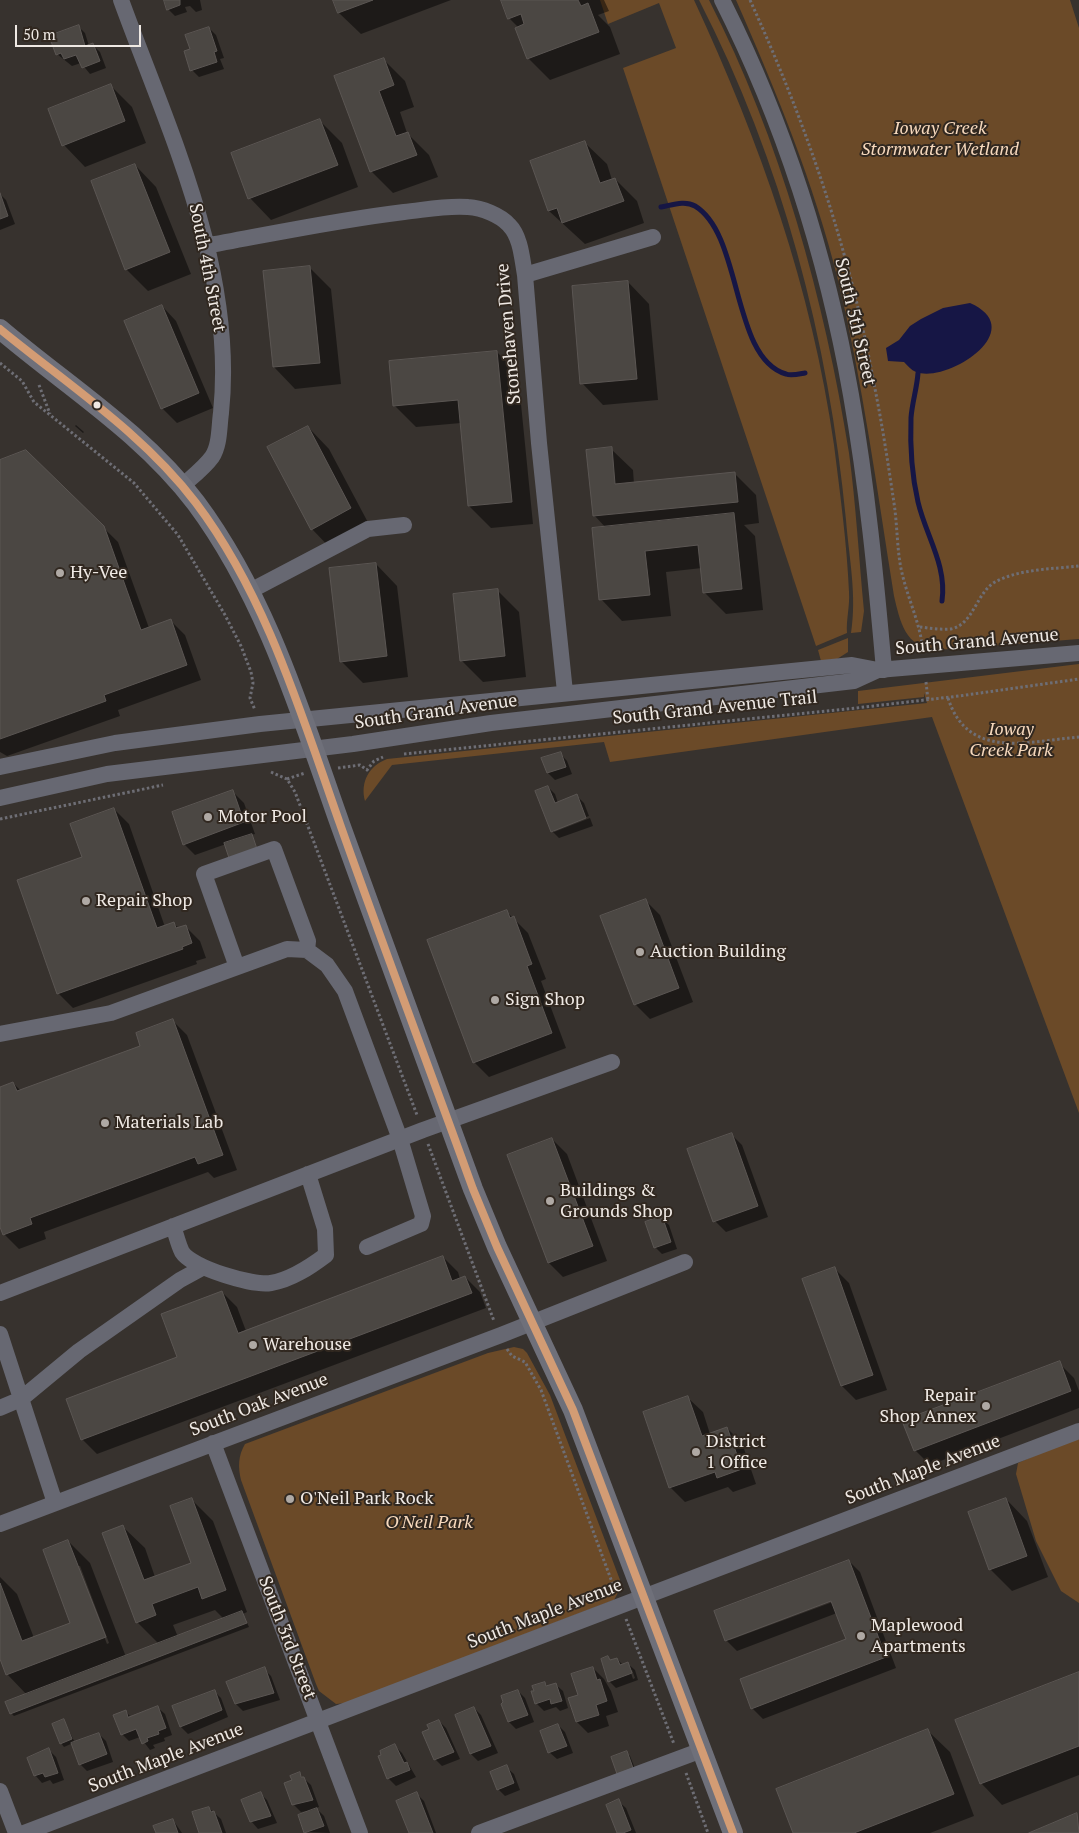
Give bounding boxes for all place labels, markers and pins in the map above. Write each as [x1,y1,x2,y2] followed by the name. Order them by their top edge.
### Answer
[92,400,102,410] unlabelled marker
[70,562,127,584] place label: Hy-Vee
[54,567,66,579] marker: Hy-Vee
[218,806,307,828] place label: Motor Pool
[202,811,214,823] marker: Motor Pool
[96,890,193,912] place label: Repair Shop
[80,895,92,907] marker: Repair Shop
[650,941,786,963] place label: Auction Building
[634,946,646,958] marker: Auction Building
[505,989,585,1011] place label: Sign Shop
[489,994,501,1006] marker: Sign Shop
[115,1112,223,1134] place label: Materials Lab
[99,1117,111,1129] marker: Materials Lab
[560,1180,673,1222] place label: Buildings & Grounds Shop
[544,1195,556,1207] marker: Buildings & Grounds Shop
[263,1334,351,1356] place label: Warehouse
[247,1339,259,1351] marker: Warehouse
[880,1385,976,1428] place label: Repair Shop Annex
[980,1400,992,1412] marker: Repair Shop Annex
[706,1431,767,1474] place label: District 1 Office
[690,1446,702,1458] marker: District 1 Office
[300,1488,433,1510] place label: O'Neil Park Rock
[284,1493,296,1505] marker: O'Neil Park Rock
[871,1615,966,1658] place label: Maplewood Apartments
[855,1630,867,1642] marker: Maplewood Apartments

